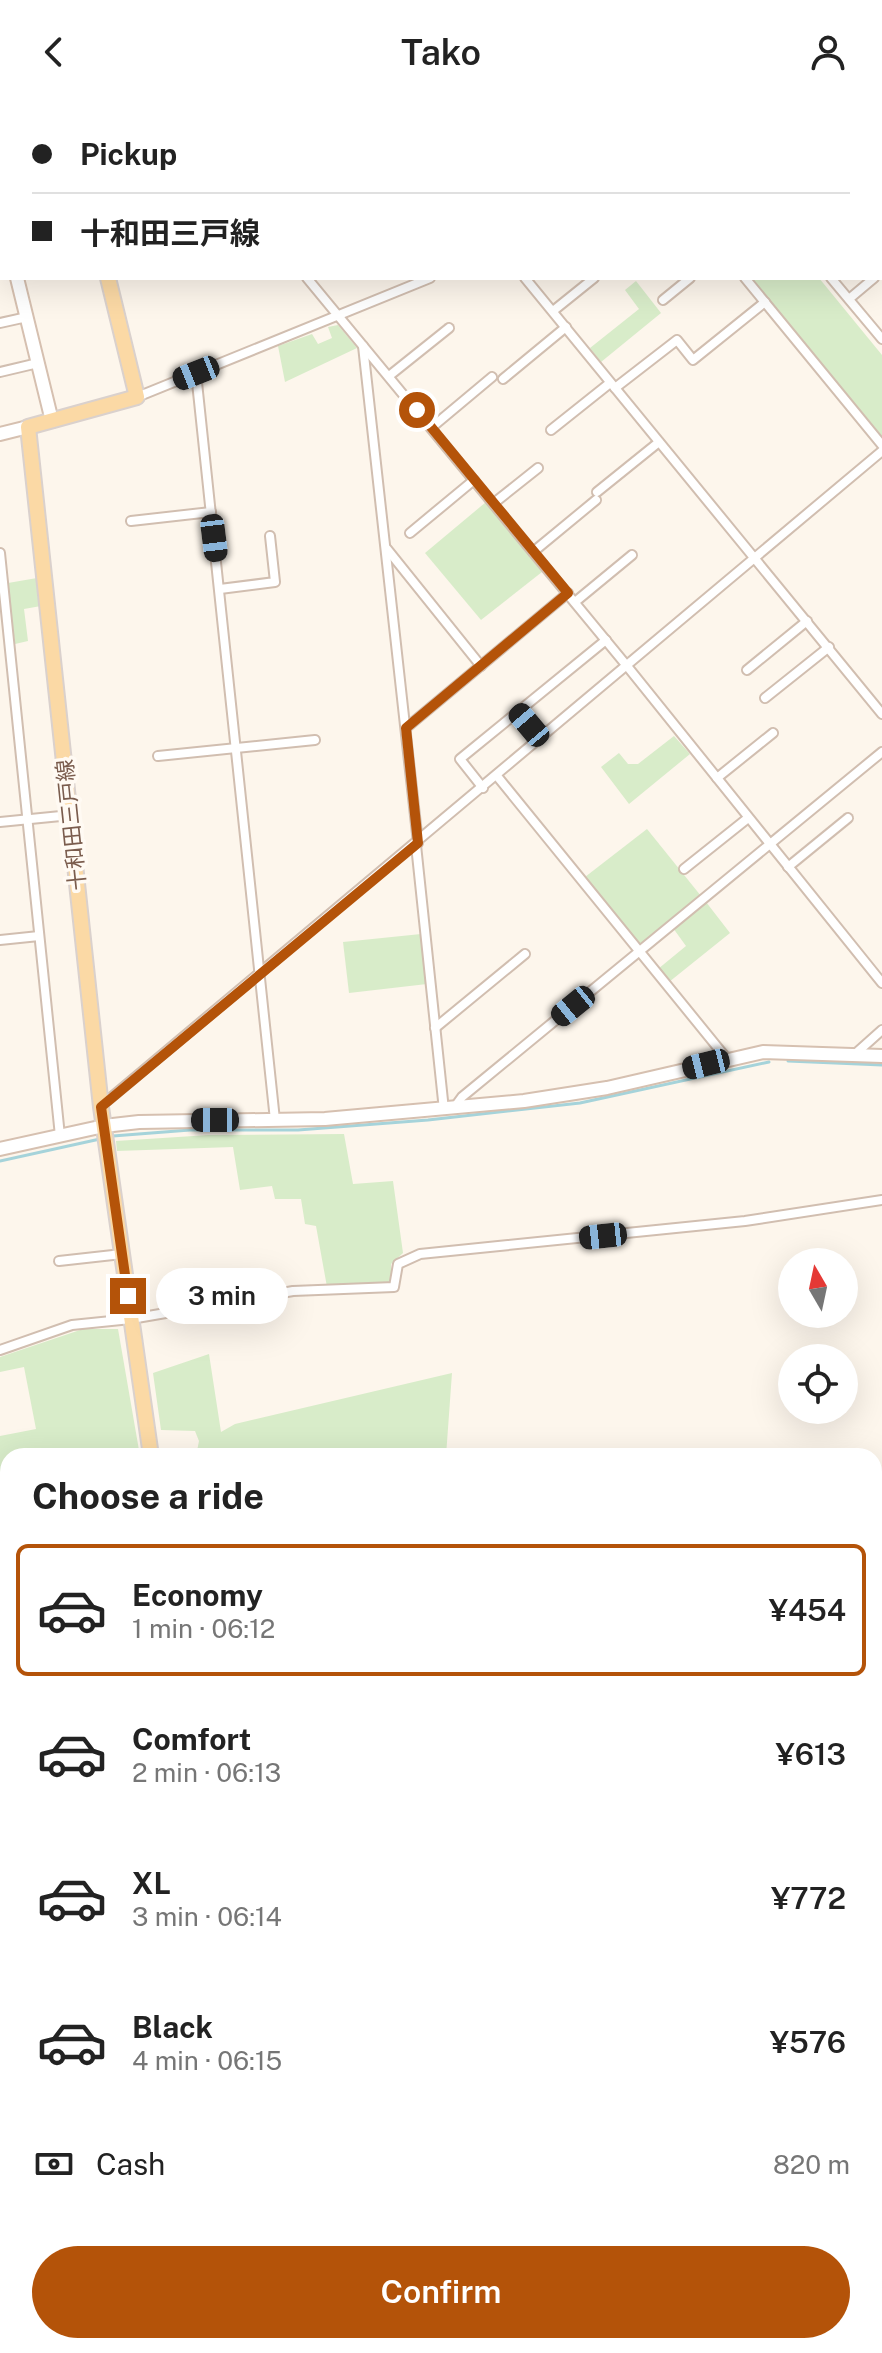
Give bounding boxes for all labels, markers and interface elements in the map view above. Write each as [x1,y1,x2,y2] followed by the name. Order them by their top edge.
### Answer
[32,30,76,74] icon: back
[806,30,850,74] icon: person
[401,31,481,73] text: Tako
[80,136,177,172] text: Pickup
[80,215,260,251] text: 十和田三戸線
[169,353,223,393] car
[399,392,435,428] route start
[199,513,229,563] car
[504,699,554,751] car
[51,758,91,892] street label: 十和田三戸線
[547,982,599,1030] car
[680,1047,732,1081] car
[191,1108,239,1132] car
[578,1222,628,1250] car
[778,1248,858,1328] north arrow
[778,1248,858,1424] map controls
[156,1268,288,1324] callout: 3 min
[110,1278,146,1314] route end
[188,1280,256,1311] text: 3 min
[778,1344,858,1424] button: locate
[32,1475,264,1517] text: Choose a ride
[36,1574,108,1646] icon: car
[132,1577,263,1613] text: Economy
[769,1592,846,1628] text: ¥454
[132,1613,275,1644] text: 1 min · 06:12
[36,1718,108,1790] icon: car
[132,1721,251,1757] text: Comfort
[776,1736,846,1772] text: ¥613
[132,1757,281,1788] text: 2 min · 06:13
[36,1862,108,1934] icon: car
[132,1865,171,1901] text: XL
[771,1880,846,1916] text: ¥772
[132,1901,282,1932] text: 3 min · 06:14
[36,2006,108,2078] icon: car
[132,2009,213,2045] text: Black
[770,2024,846,2060] text: ¥576
[132,2045,282,2076] text: 4 min · 06:15
[32,2142,76,2186] icon: cash
[96,2146,165,2182] text: Cash
[773,2149,850,2180] text: 820 m
[32,2246,850,2338] button: Confirm

